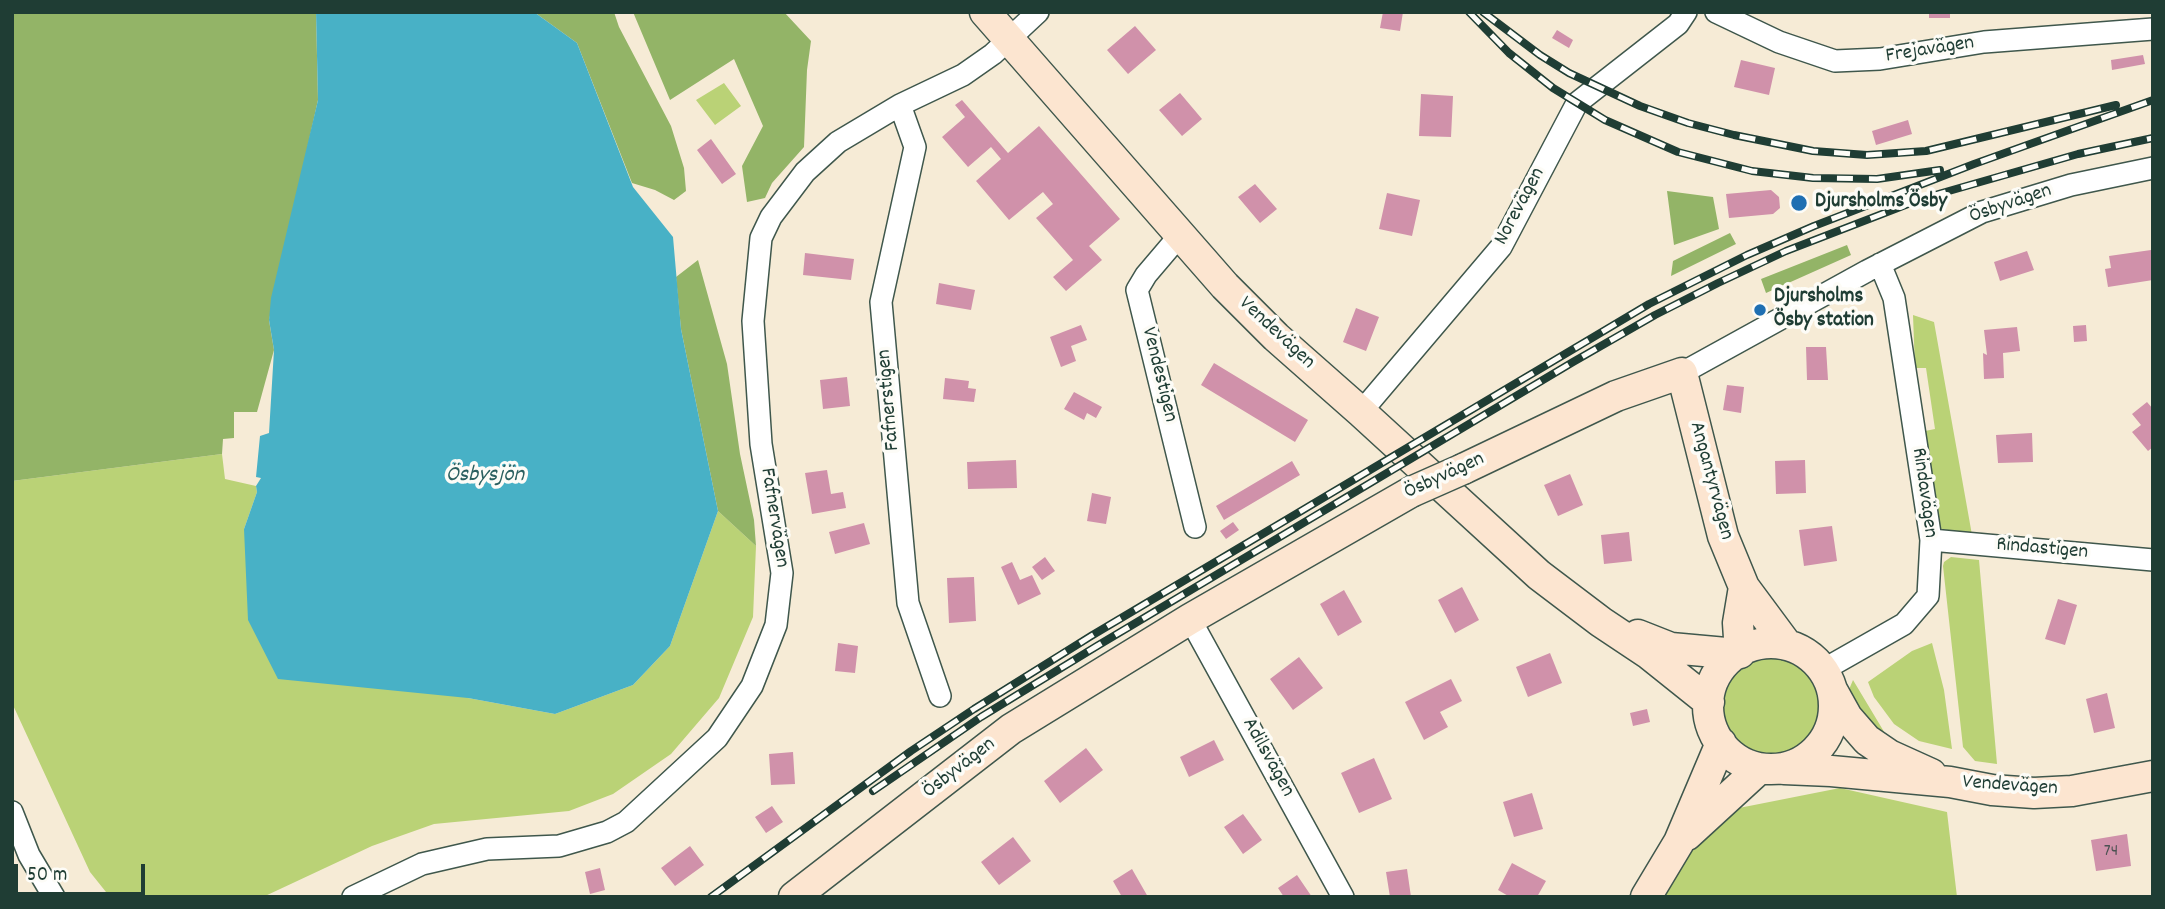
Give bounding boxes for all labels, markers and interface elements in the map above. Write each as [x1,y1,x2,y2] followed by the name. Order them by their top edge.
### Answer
[1884,32,1976,70] street label: Frejavägen
[1490,164,1552,250] street label: Norevägen
[1967,179,2055,231] street label: Ösbyvägen
[1815,190,1947,216] place label: Djursholms Ösby
[1789,193,1809,213] marker: Djursholms Ösby
[1774,285,1874,335] place label: Djursholms Ösby station
[1232,292,1320,376] street label: Vendevägen
[1752,302,1768,318] marker: Djursholms Ösby station
[1134,325,1182,425] street label: Vendestigen
[873,348,907,452] street label: Fafnerstigen
[1682,419,1738,543] street label: Angantyrvägen
[1904,446,1942,540] street label: Rindavägen
[1401,448,1489,506] street label: Ösbyvägen
[446,463,524,491] water label: Ösbysjön
[753,466,793,570] street label: Fafnervägen
[1995,533,2089,567] street label: Rindastigen
[1235,714,1299,802] street label: Adilsvägen
[919,733,1001,805] street label: Ösbyvägen
[1961,771,2059,803] street label: Vendevägen
[2104,842,2118,864] house number: 74
[18,850,149,894] scale bar
[27,861,67,891] text: 50 m

